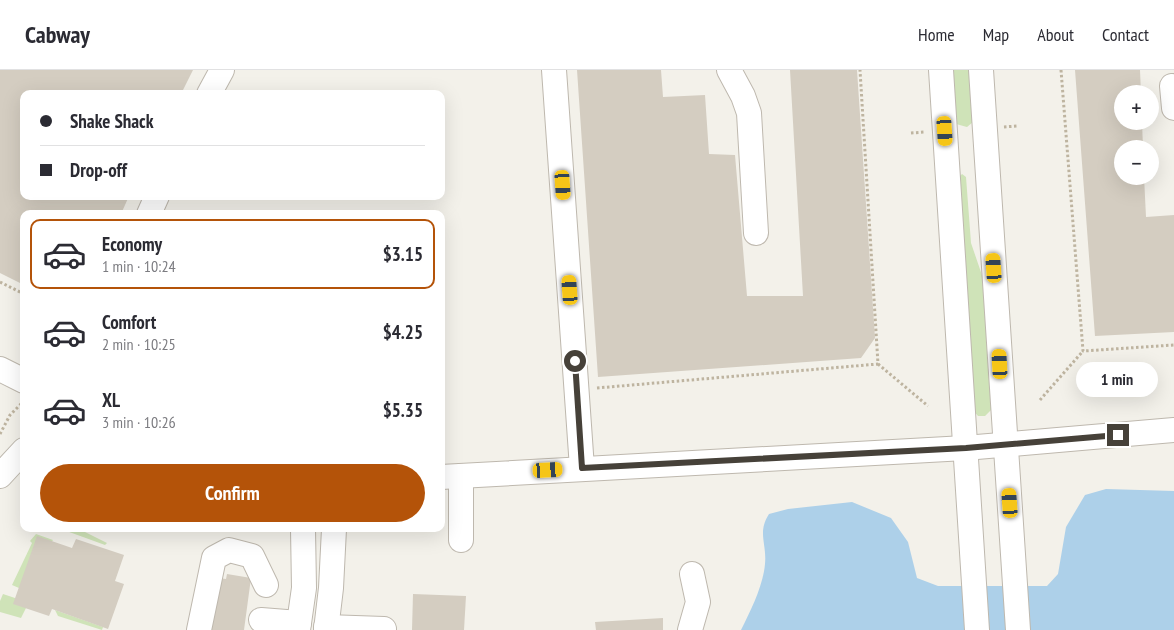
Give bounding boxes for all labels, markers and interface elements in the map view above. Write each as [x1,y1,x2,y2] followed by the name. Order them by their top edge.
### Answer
[25,19,90,50] text: Cabway
[918,23,955,46] text: Home
[983,23,1009,46] text: Map
[1037,23,1074,46] text: About
[1102,23,1149,46] text: Contact
[1114,85,1159,185] map controls
[1114,85,1159,130] button: +
[70,109,154,133] text: Shake Shack
[936,116,953,146] car
[1114,140,1159,185] button: −
[70,158,127,182] text: Drop-off
[554,170,571,200] car
[42,232,87,277] icon: car
[102,232,162,256] text: Economy
[383,242,423,266] text: $3.15
[985,253,1002,283] car
[102,256,176,276] text: 1 min · 10:24
[561,275,578,305] car
[42,310,87,355] icon: car
[102,310,156,334] text: Comfort
[383,320,423,344] text: $4.25
[102,334,176,354] text: 2 min · 10:25
[991,349,1008,379] car
[564,350,586,372] route start
[1077,362,1159,398] callout: 1 min
[1101,369,1133,389] text: 1 min
[42,388,87,433] icon: car
[102,388,120,412] text: XL
[383,398,423,422] text: $5.35
[102,412,176,432] text: 3 min · 10:26
[1107,424,1129,446] route end
[532,462,563,478] car
[40,464,425,522] button: Confirm
[1001,488,1018,518] car

